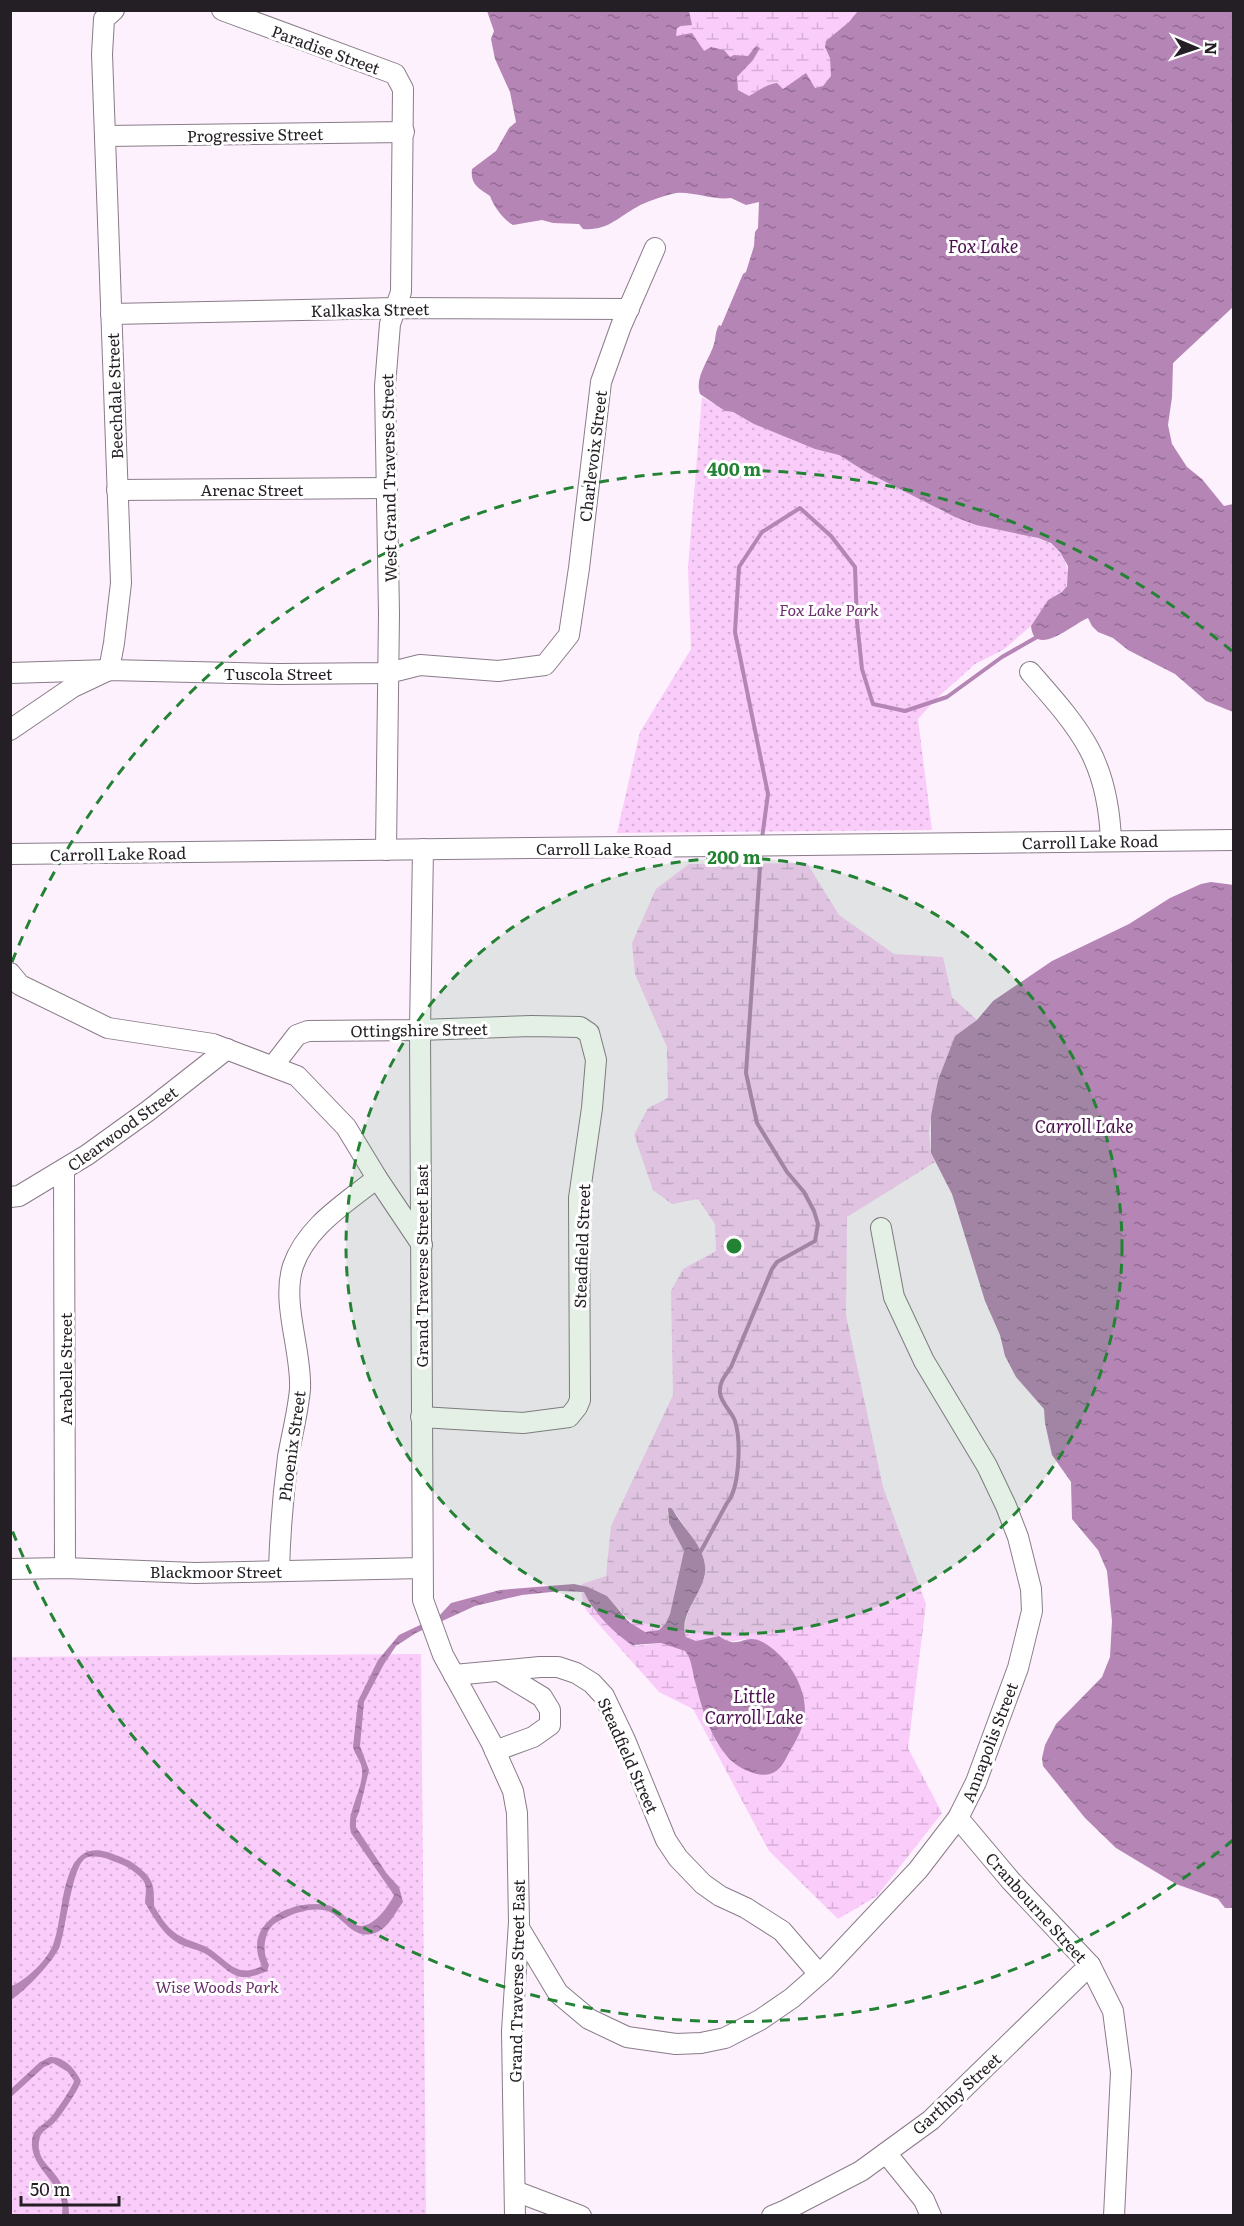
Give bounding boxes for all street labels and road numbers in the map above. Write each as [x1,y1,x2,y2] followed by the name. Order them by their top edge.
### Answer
[268,18,384,80] street label: Paradise Street
[187,121,324,147] street label: Progressive Street
[311,296,430,322] street label: Kalkaska Street
[100,332,128,460] street label: Beechdale Street
[374,373,402,583] street label: West Grand Traverse Street
[572,388,612,523] street label: Charlevoix Street
[200,477,304,501] street label: Arenac Street
[224,661,333,685] street label: Tuscola Street
[1022,828,1159,854] street label: Carroll Lake Road
[536,836,672,860] street label: Carroll Lake Road
[50,840,187,866] street label: Carroll Lake Road
[350,1016,488,1042] street label: Ottingshire Street
[62,1079,183,1176] street label: Clearwood Street
[409,1164,433,1368] street label: Grand Traverse Street East
[567,1183,595,1309] street label: Steadfield Street
[53,1312,77,1425] street label: Arabelle Street
[271,1389,311,1503] street label: Phoenix Street
[150,1559,283,1583] street label: Blackmoor Street
[955,1678,1023,1806] street label: Annapolis Street
[593,1693,666,1817] street label: Steadfield Street
[981,1846,1094,1968] street label: Cranbourne Street
[502,1879,530,2083] street label: Grand Traverse Street East
[906,2046,1006,2139] street label: Garthby Street

